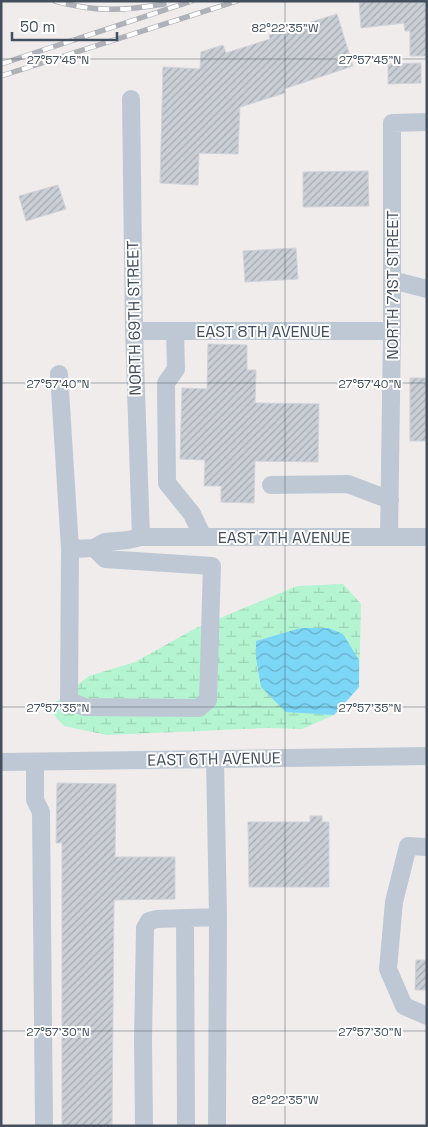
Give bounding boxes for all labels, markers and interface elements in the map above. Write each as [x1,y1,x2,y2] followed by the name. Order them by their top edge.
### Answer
[12,10,118,42] scale bar
[20,17,55,36] text: 50 m
[252,20,319,36] text: 82°22'35"W
[27,52,89,68] text: 27°57'45"N
[339,52,401,68] text: 27°57'45"N
[382,210,403,360] street label: NORTH 71ST STREET
[122,240,146,396] street label: NORTH 69TH STREET
[196,321,330,342] street label: EAST 8TH AVENUE
[26,376,90,392] text: 27°57'40"N
[338,376,402,392] text: 27°57'40"N
[218,527,350,548] street label: EAST 7TH AVENUE
[27,700,89,716] text: 27°57'35"N
[339,700,401,716] text: 27°57'35"N
[147,747,281,771] street label: EAST 6TH AVENUE
[26,1024,90,1040] text: 27°57'30"N
[338,1024,402,1040] text: 27°57'30"N
[252,1092,319,1108] text: 82°22'35"W

